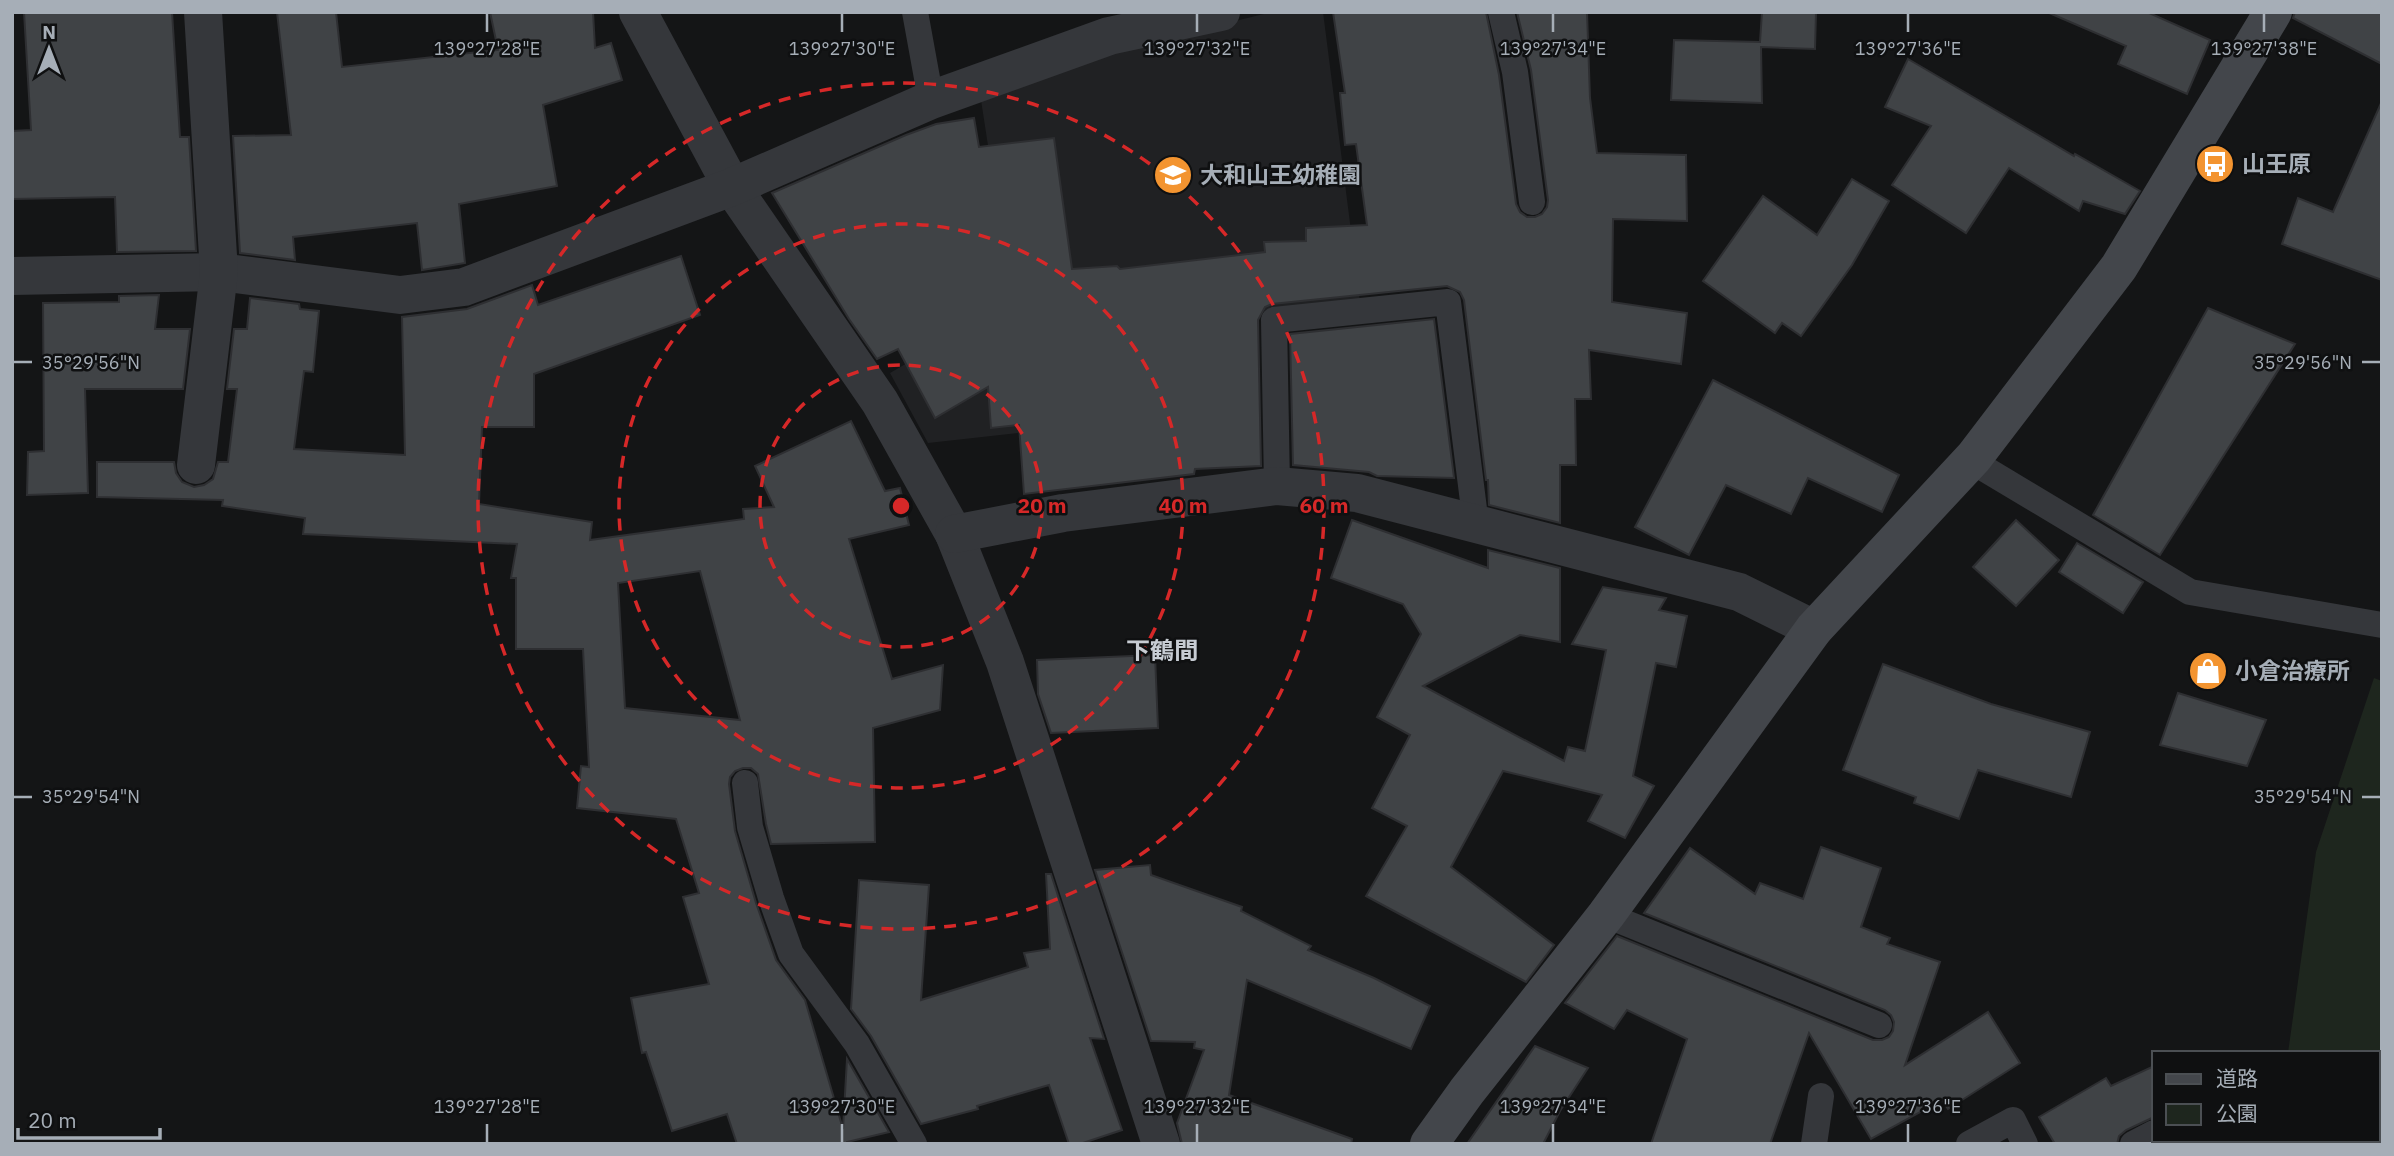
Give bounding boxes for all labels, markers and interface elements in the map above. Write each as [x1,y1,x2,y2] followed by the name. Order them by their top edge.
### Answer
[14,14,84,84] north arrow
[42,20,56,44] text: N
[434,37,540,60] text: 139°27'28"E
[789,37,895,60] text: 139°27'30"E
[1144,37,1250,60] text: 139°27'32"E
[1500,37,1606,60] text: 139°27'34"E
[1855,37,1961,60] text: 139°27'36"E
[2211,37,2317,60] text: 139°27'38"E
[2194,143,2236,185] bus stop icon: 山王原
[2242,148,2311,178] place label: 山王原
[1152,154,1194,196] school or university icon: 大和山王幼稚園
[1200,159,1361,189] place label: 大和山王幼稚園
[42,351,140,374] text: 35°29'56"N
[2254,351,2352,374] text: 35°29'56"N
[1018,491,1066,519] text: 20 m
[1159,491,1207,519] text: 40 m
[1300,491,1348,519] text: 60 m
[889,494,913,518] centre of rings
[1126,634,1198,666] district label: 下鶴間
[2187,650,2229,692] shop icon: 小倉治療所
[2235,655,2350,685] place label: 小倉治療所
[42,785,140,808] text: 35°29'54"N
[2254,785,2352,808] text: 35°29'54"N
[2152,1051,2380,1142] legend
[2216,1064,2258,1092] text: 道路
[434,1095,540,1118] text: 139°27'28"E
[789,1095,895,1118] text: 139°27'30"E
[1144,1095,1250,1118] text: 139°27'32"E
[1500,1095,1606,1118] text: 139°27'34"E
[1855,1095,1961,1118] text: 139°27'36"E
[18,1096,159,1140] scale bar
[2216,1099,2258,1127] text: 公園
[28,1106,77,1134] text: 20 m

